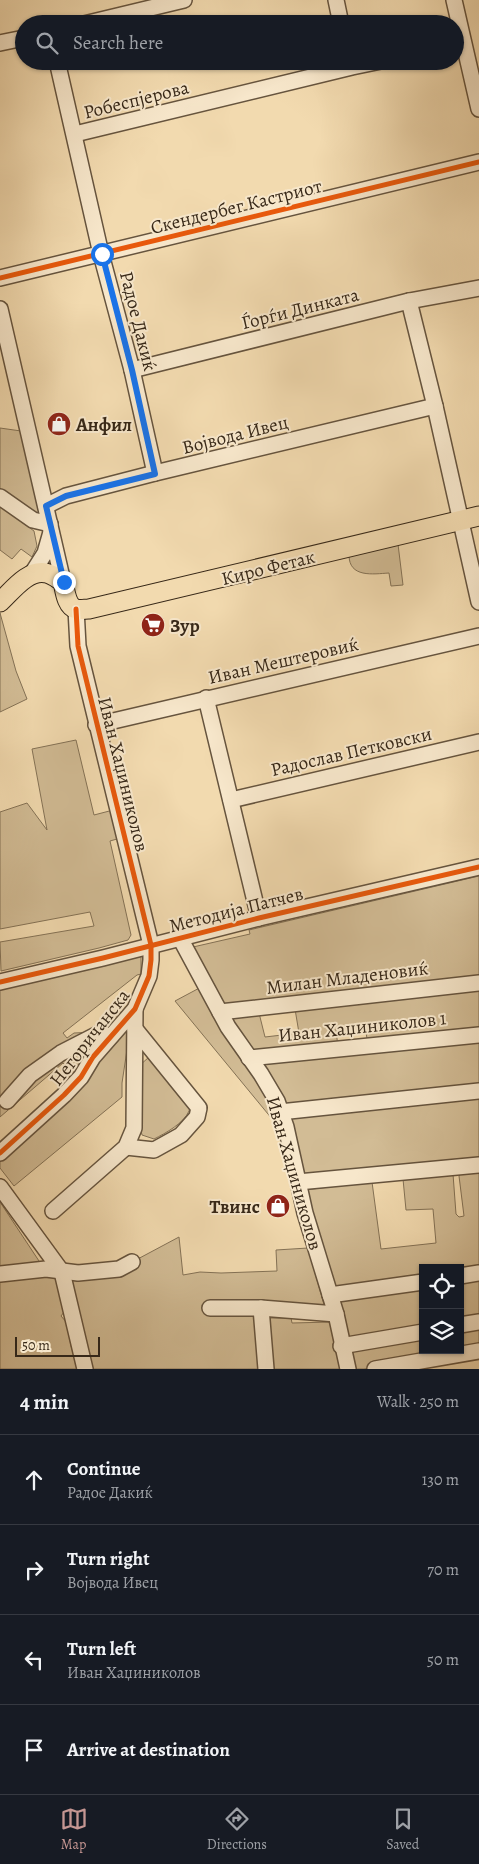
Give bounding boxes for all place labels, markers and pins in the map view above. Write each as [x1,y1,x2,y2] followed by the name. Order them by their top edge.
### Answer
[46,411,72,437] shop icon: Анфил
[75,412,132,438] place label: Анфил
[140,612,166,638] supermarket icon: Зур
[170,613,200,639] place label: Зур
[265,1193,291,1219] shop icon: Твинс
[209,1194,260,1220] place label: Твинс

